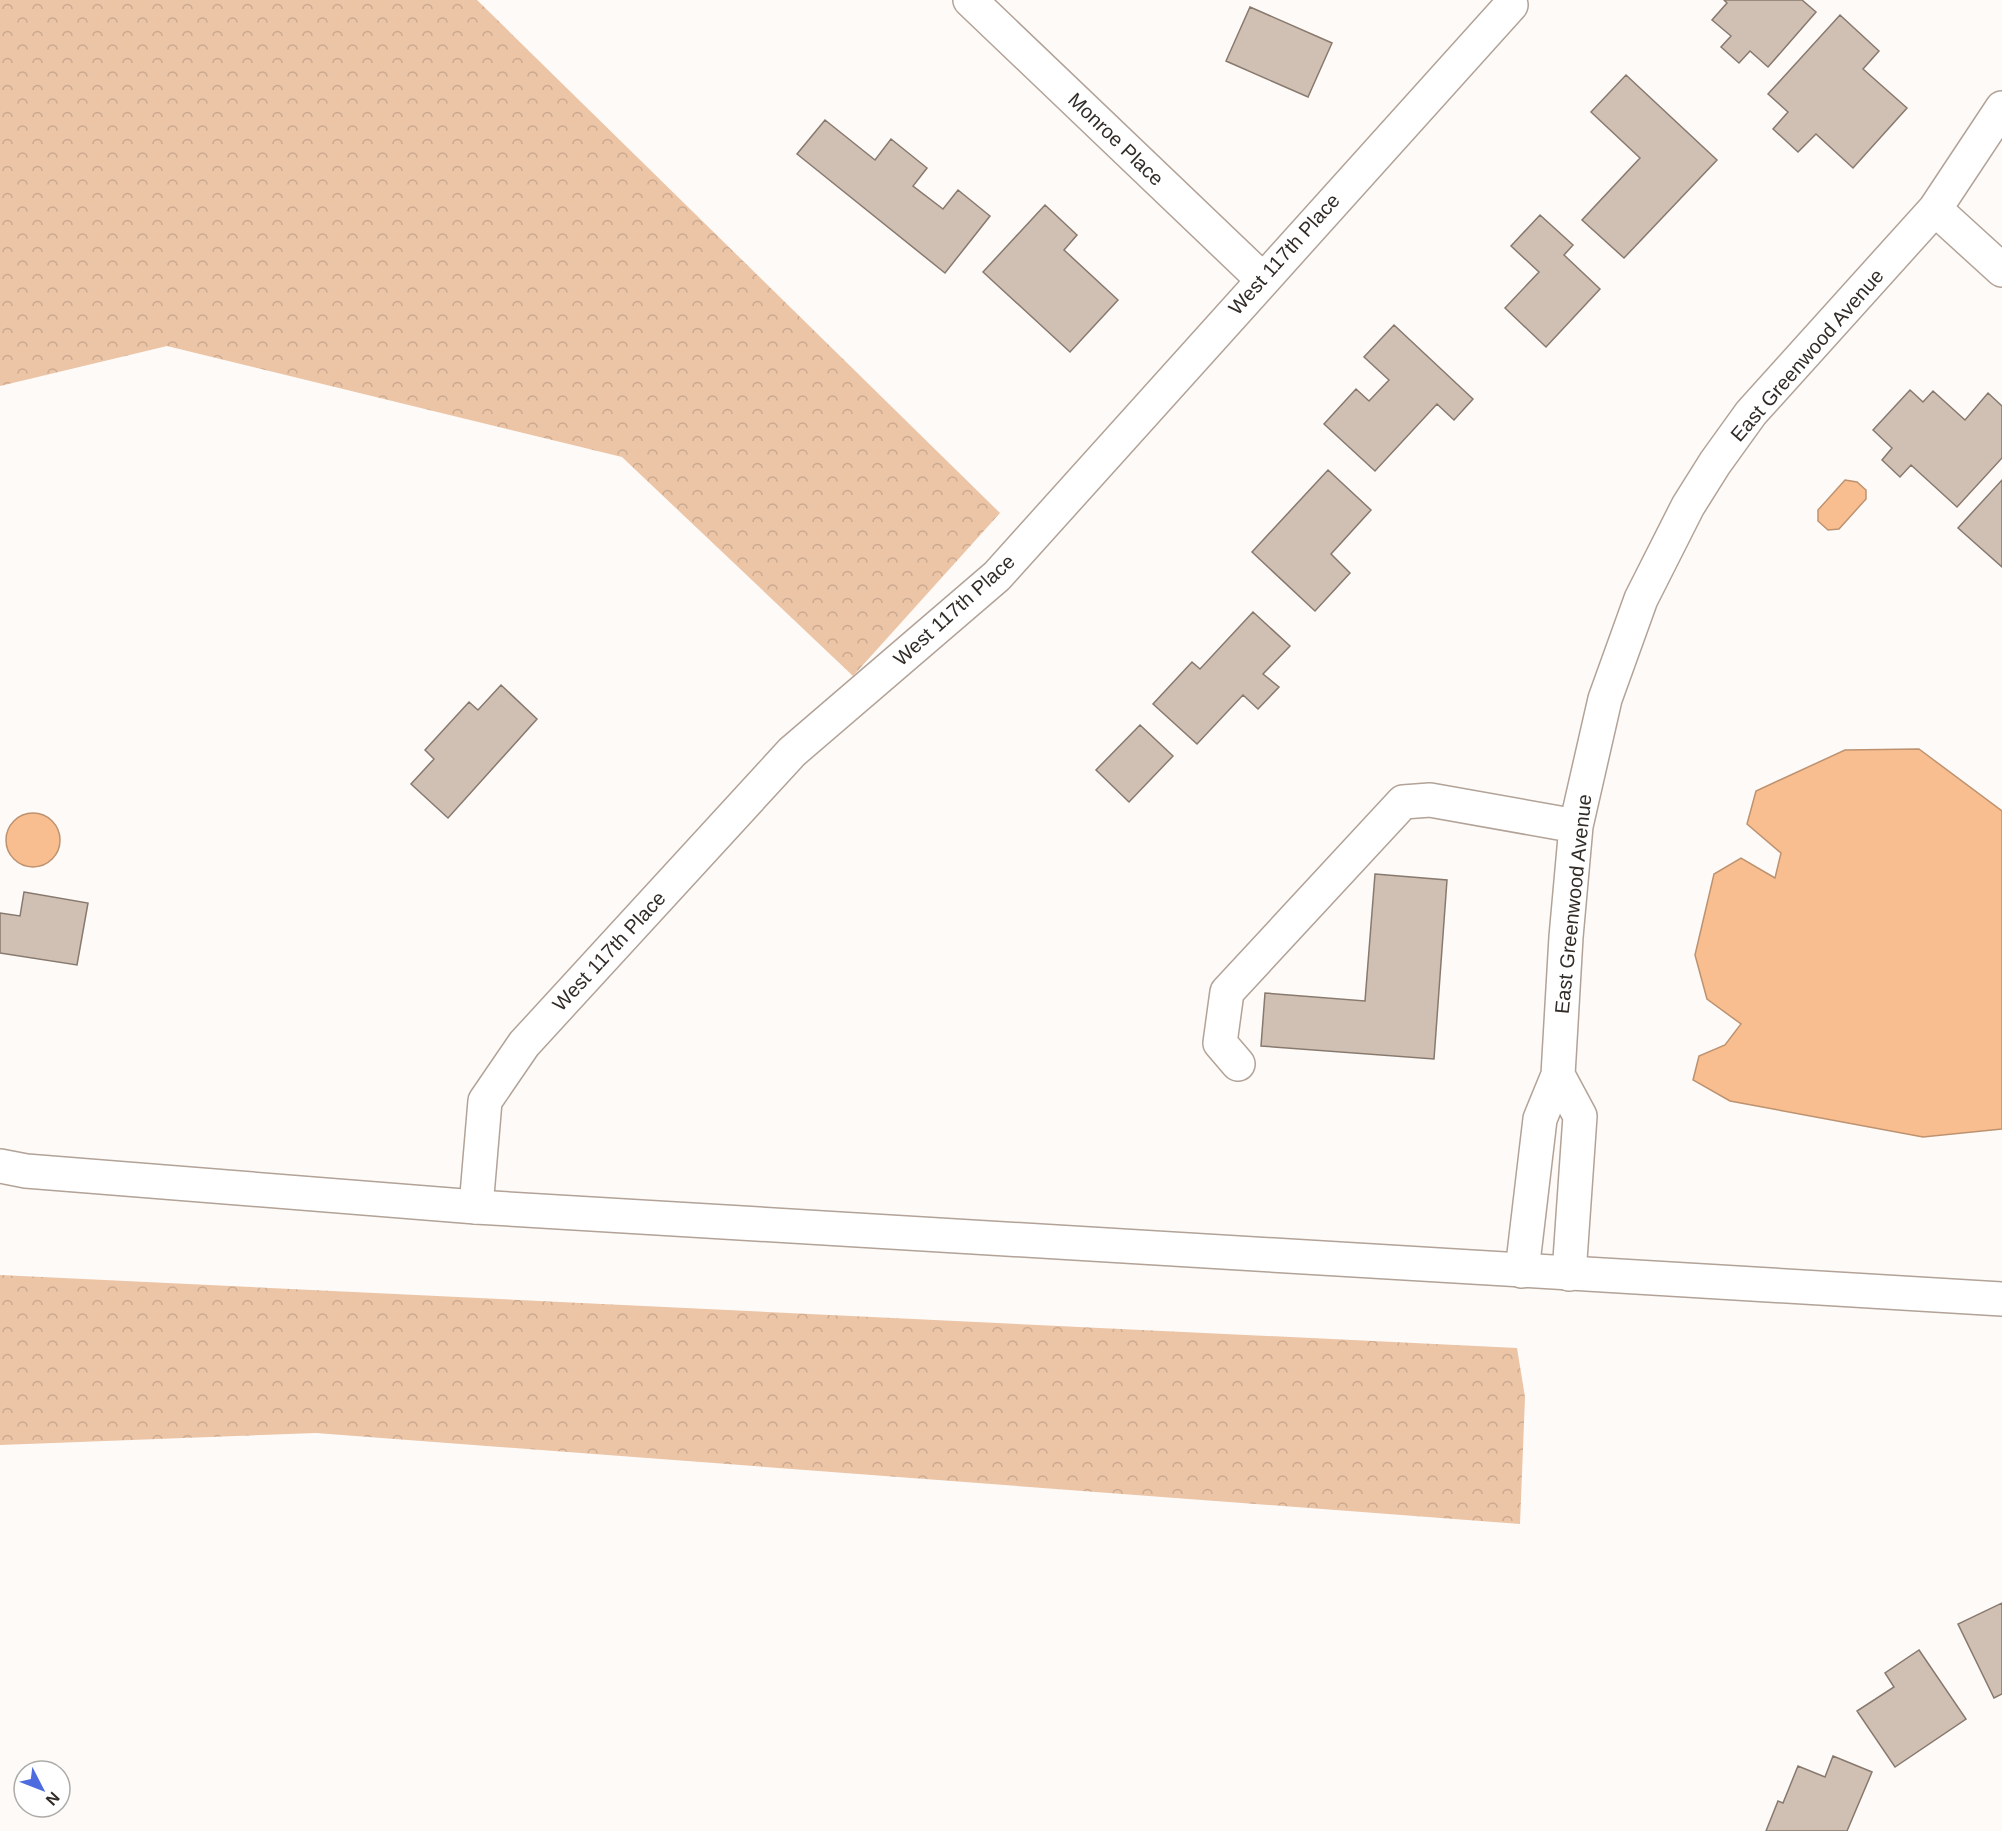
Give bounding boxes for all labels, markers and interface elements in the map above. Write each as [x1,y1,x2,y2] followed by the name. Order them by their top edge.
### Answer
[1064,88,1168,190] street label: Monroe Place
[1224,189,1344,319] street label: West 117th Place
[1726,264,1888,446] street label: East Greenwood Avenue
[889,550,1019,670] street label: West 117th Place
[1551,793,1595,1015] street label: East Greenwood Avenue
[548,887,670,1015] street label: West 117th Place
[12,1759,72,1819] north arrow
[43,1789,63,1809] text: N

